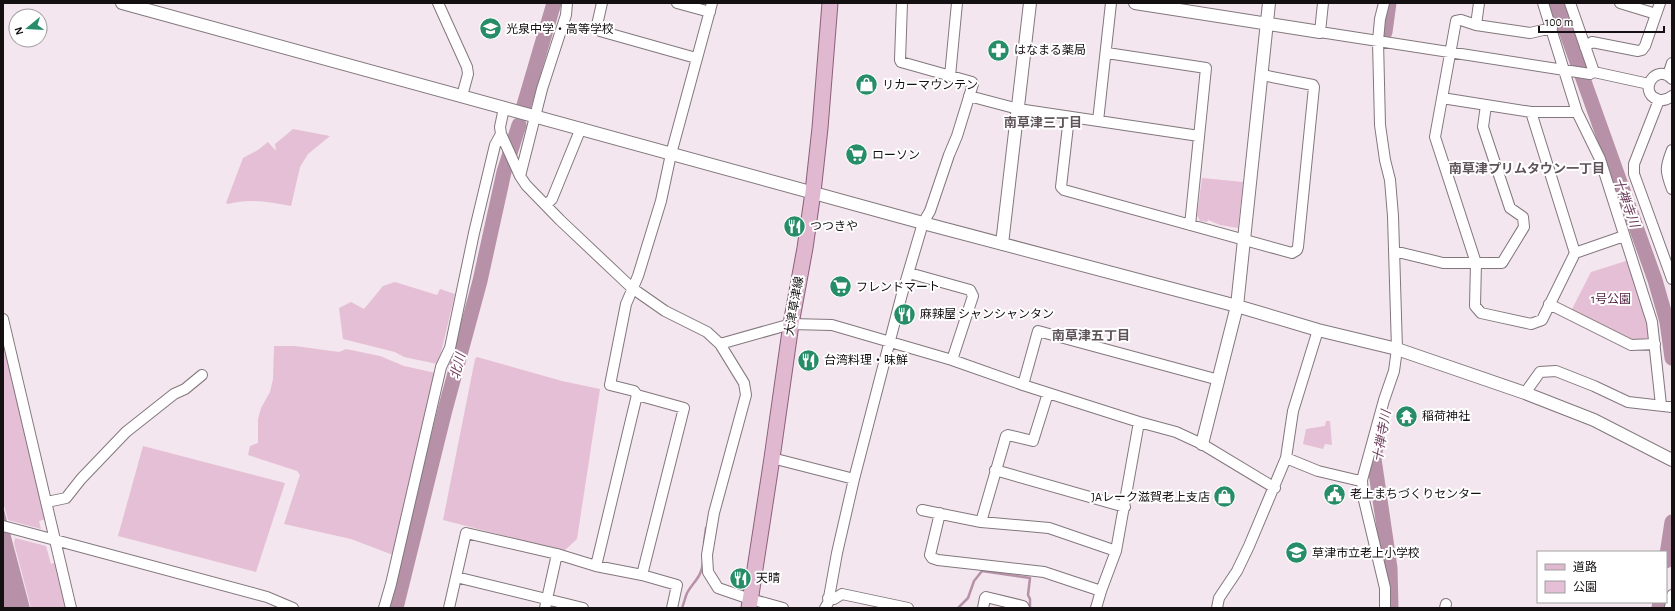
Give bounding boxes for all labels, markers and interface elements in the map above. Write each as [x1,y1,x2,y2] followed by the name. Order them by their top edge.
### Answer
[8,8,48,48] north arrow
[1539,8,1664,34] scale bar
[477,16,503,42] school or university icon: 光泉中学・高等学校
[1545,16,1573,28] text: 100 m
[506,22,614,35] place label: 光泉中学・高等学校
[13,26,25,36] text: N
[986,37,1012,63] pharmacy icon: はなまる薬局
[1014,44,1086,56] place label: はなまる薬局
[854,72,880,98] shop icon: リカーマウンテン
[882,79,978,91] place label: リカーマウンテン
[1004,116,1082,130] district label: 南草津三丁目
[843,142,869,168] supermarket icon: ローソン
[872,149,920,161] place label: ローソン
[1449,162,1605,176] district label: 南草津プリムタウン一丁目
[1611,176,1642,231] water label: 十禅寺川
[782,213,808,239] restaurant icon: つつきや
[810,220,858,232] place label: つつきや
[827,274,853,300] supermarket icon: フレンドマート
[782,275,805,337] street label: 大津草津線
[856,281,940,293] place label: フレンドマート
[1591,293,1631,305] park label: 1号公園
[892,301,918,327] restaurant icon: 麻辣屋 シャンシャンタン
[920,308,1054,320] place label: 麻辣屋 シャンシャンタン
[1052,329,1130,343] district label: 南草津五丁目
[795,347,821,373] restaurant icon: 台湾料理・味鮮
[448,350,469,381] water label: 北川
[824,353,908,366] place label: 台湾料理・味鮮
[1393,403,1419,429] temple icon: 稲荷神社
[1371,407,1394,463] water label: 十禅寺川
[1422,410,1470,422] place label: 稲荷神社
[1321,481,1347,507] public building icon: 老上まちづくりセンター
[1212,484,1238,510] shop icon: JAレーク滋賀老上支店
[1350,487,1482,500] place label: 老上まちづくりセンター
[1091,490,1210,503] place label: JAレーク滋賀老上支店
[1284,540,1310,566] school or university icon: 草津市立老上小学校
[1312,546,1420,559] place label: 草津市立老上小学校
[1537,551,1667,603] legend
[1573,560,1597,573] text: 道路
[728,565,754,591] restaurant icon: 天晴
[756,572,780,584] place label: 天晴
[1573,581,1597,593] text: 公園

